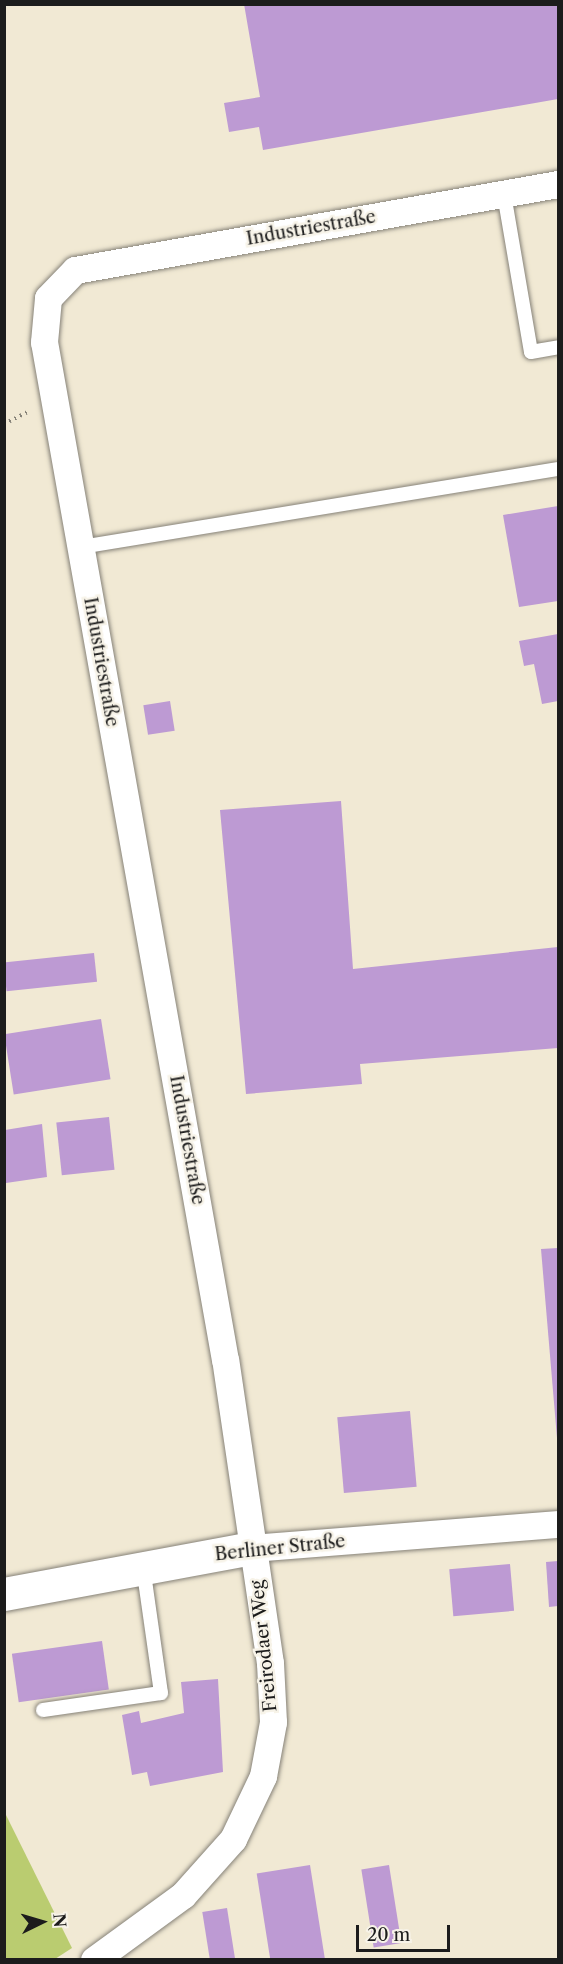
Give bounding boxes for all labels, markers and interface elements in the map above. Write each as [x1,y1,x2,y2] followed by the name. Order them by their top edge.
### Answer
[245,206,377,250] street label: Industriestraße
[79,596,123,728] street label: Industriestraße
[165,1074,209,1206] street label: Industriestraße
[213,1530,347,1566] street label: Berliner Straße
[246,1578,282,1714] street label: Freirodaer Weg
[12,1892,72,1952] north arrow
[49,1913,70,1928] text: N
[359,1913,454,1951] scale bar
[367,1924,410,1946] text: 20 m

